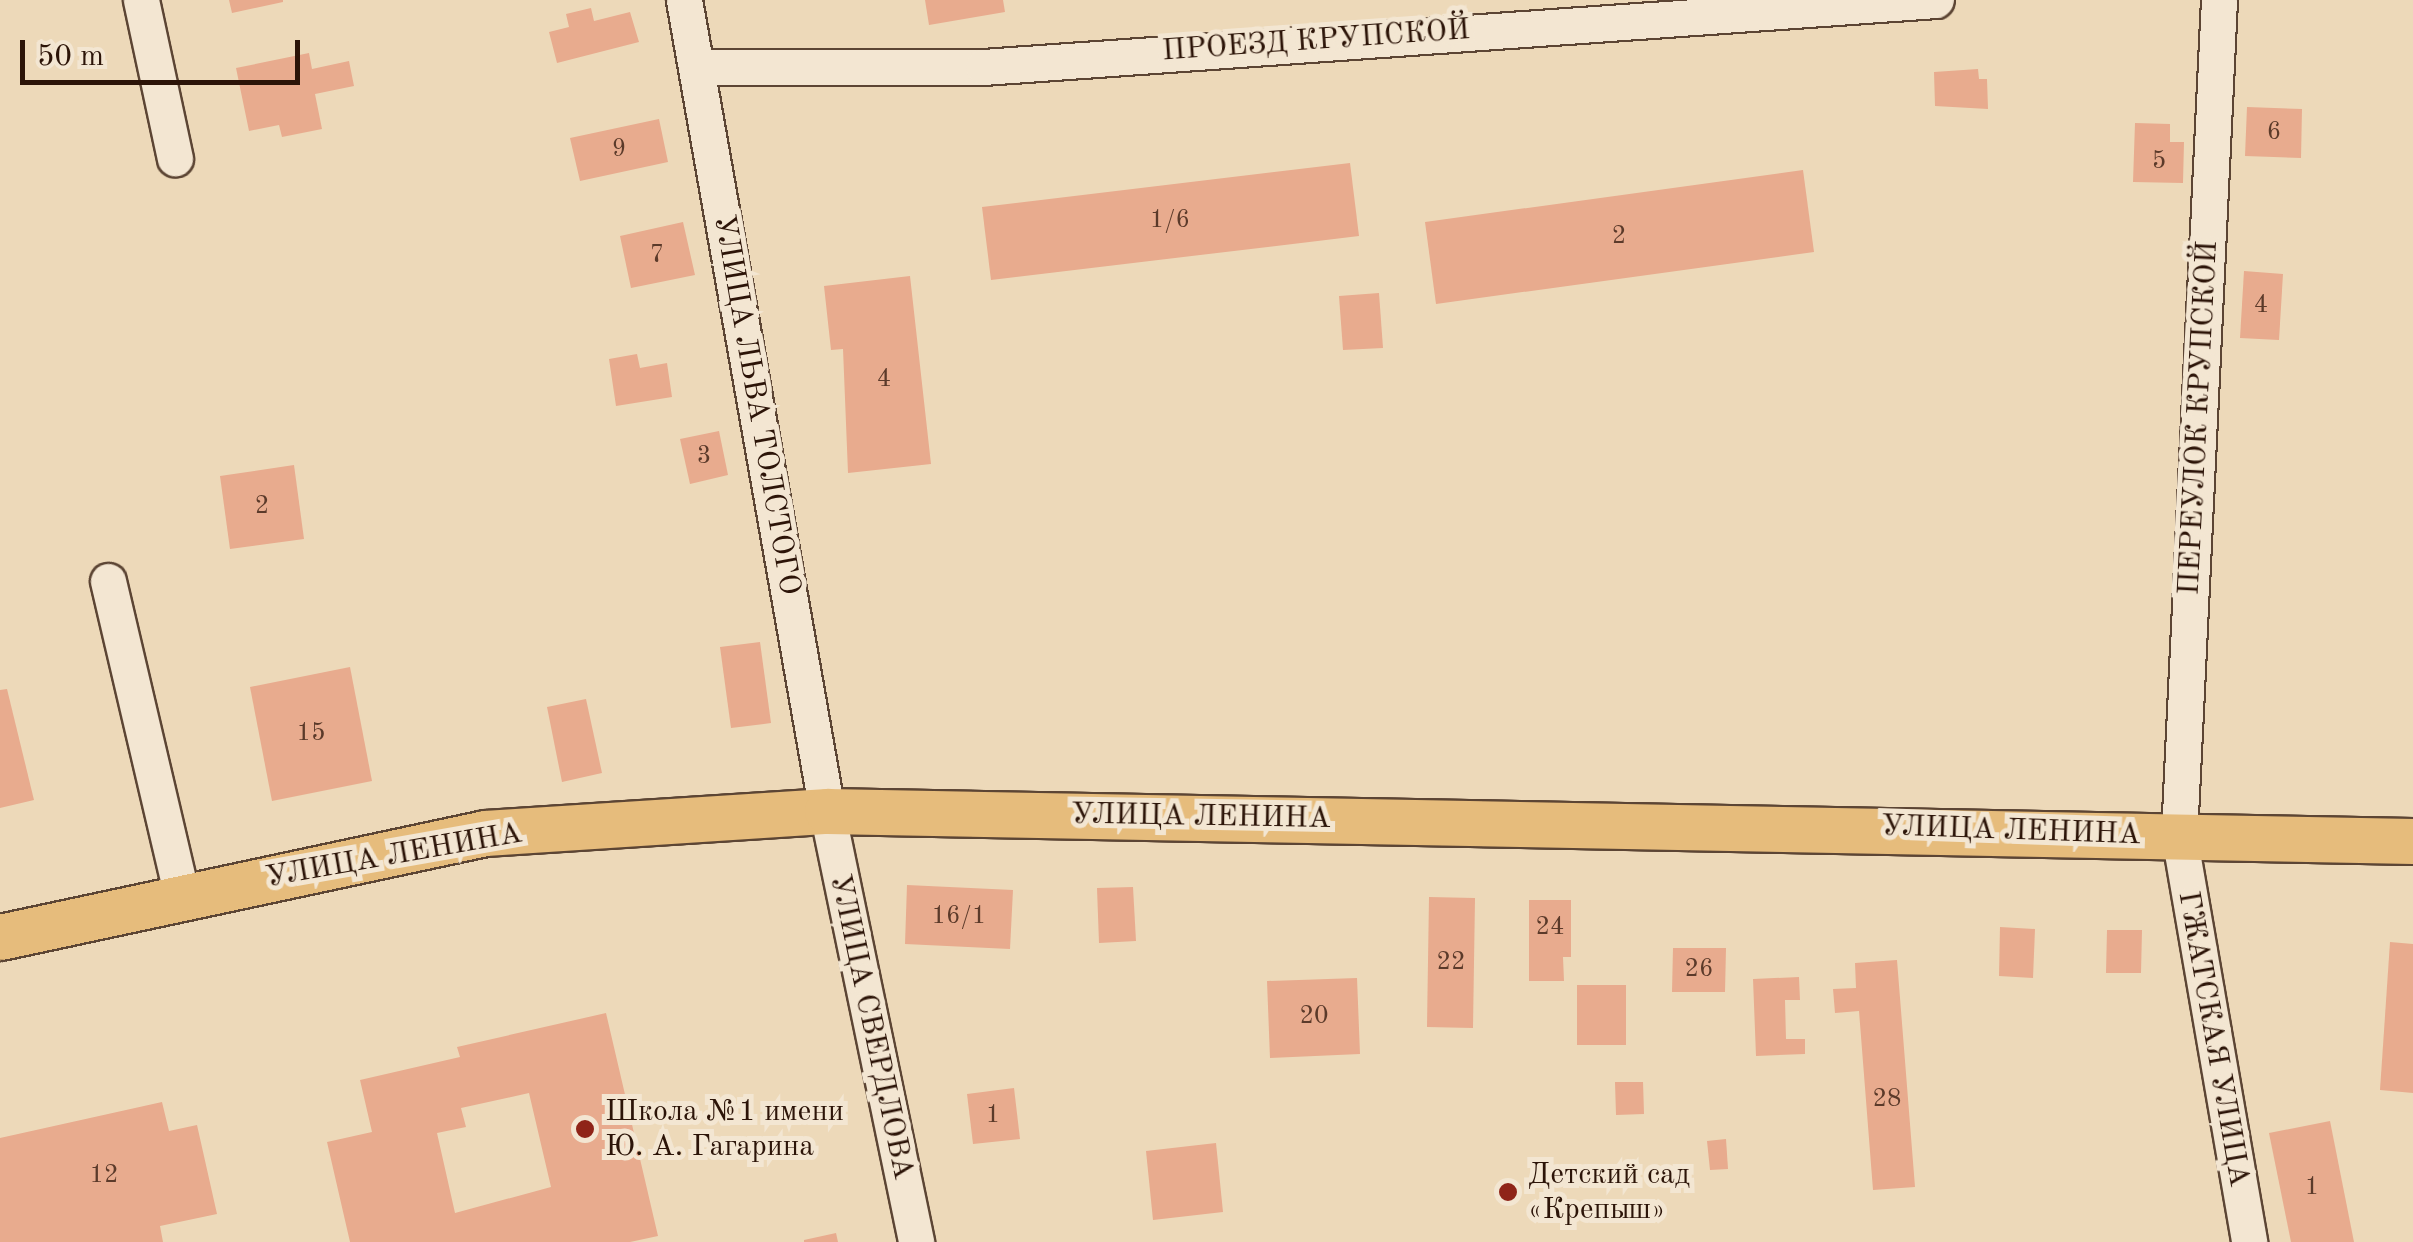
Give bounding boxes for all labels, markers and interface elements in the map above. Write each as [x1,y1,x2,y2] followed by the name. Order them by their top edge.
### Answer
[1161,12,1471,70] street label: ПРОЕЗД КРУПСКОЙ
[25,20,305,82] scale bar
[37,42,104,72] text: 50 m
[2267,118,2281,148] house number: 6
[612,135,626,165] house number: 9
[2152,147,2166,177] house number: 5
[1150,206,1190,236] house number: 1/6
[705,212,807,598] street label: УЛИЦА ЛЬВА ТОЛСТОГО
[1612,222,1626,252] house number: 2
[2172,240,2226,596] street label: ПЕРЕУЛОК КРУПСКОЙ
[650,241,664,271] house number: 7
[2254,291,2268,321] house number: 4
[877,365,891,395] house number: 4
[697,442,711,472] house number: 3
[255,492,269,522] house number: 2
[297,719,325,749] house number: 15
[1071,797,1331,837] street label: УЛИЦА ЛЕНИНА
[1881,808,2141,854] street label: УЛИЦА ЛЕНИНА
[263,816,525,896] street label: УЛИЦА ЛЕНИНА
[821,871,921,1183] street label: УЛИЦА СВЕРДЛОВА
[2169,888,2257,1190] street label: ГЖАТСКАЯ УЛИЦА
[932,902,986,932] house number: 16/1
[1536,913,1564,943] house number: 24
[1437,948,1465,978] house number: 22
[1685,955,1713,985] house number: 26
[1300,1002,1328,1032] house number: 20
[1873,1085,1901,1115] house number: 28
[605,1094,844,1164] place label: Школа №1 имени Ю. А. Гагарина
[986,1101,1000,1131] house number: 1
[574,1118,596,1140] marker: Школа №1 имени Ю. А. Гагарина
[1528,1157,1690,1228] place label: Детский сад «Крепыш»
[90,1161,118,1191] house number: 12
[2305,1173,2319,1203] house number: 1
[1497,1181,1519,1203] marker: Детский сад «Крепыш»

